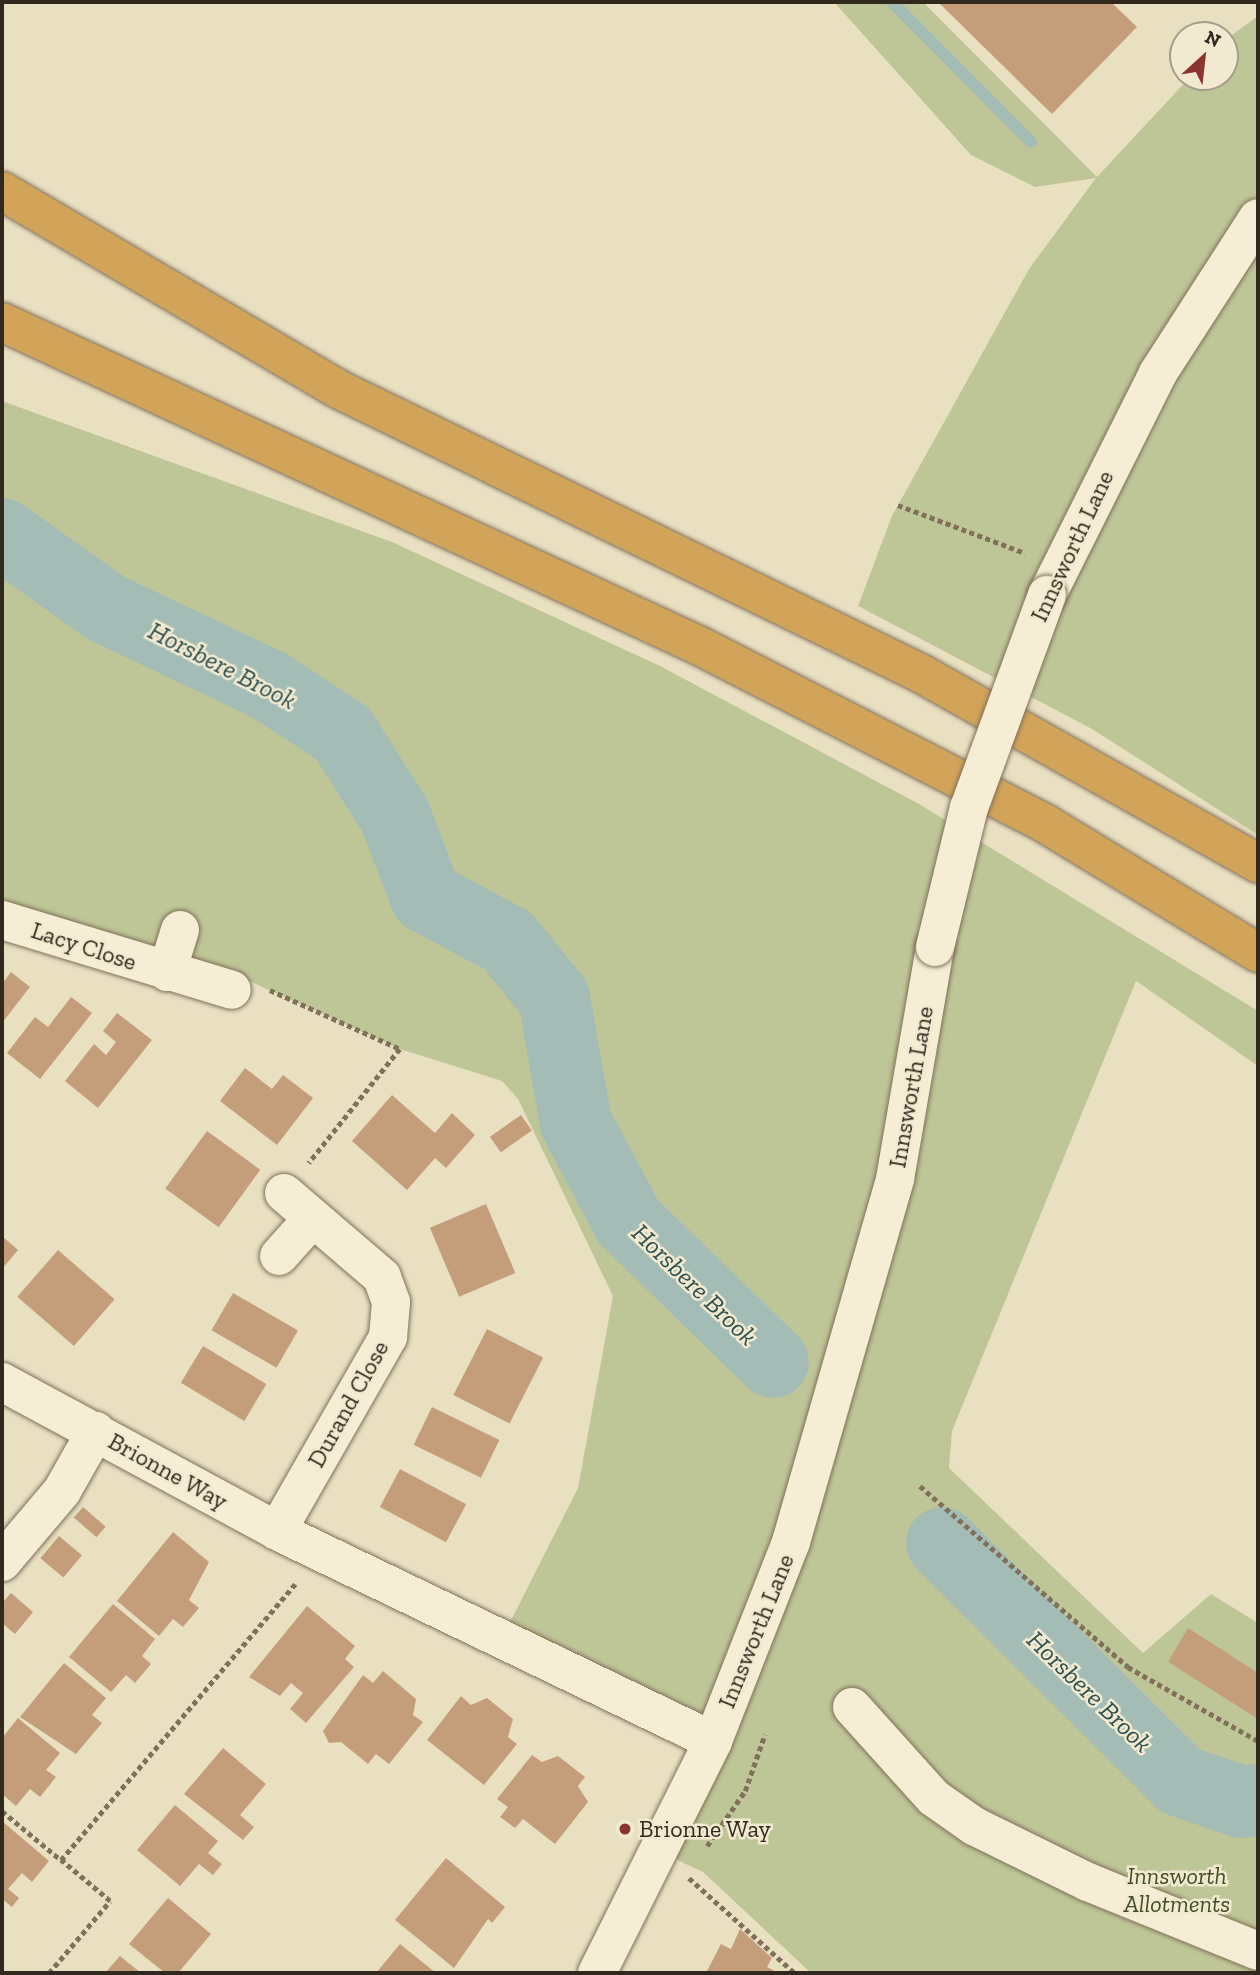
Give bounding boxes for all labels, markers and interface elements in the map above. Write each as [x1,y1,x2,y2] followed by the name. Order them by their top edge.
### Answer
[1169,21,1239,91] north arrow
[1201,25,1225,52] text: N
[1024,466,1120,626] street label: Innsworth Lane
[143,615,301,717] water label: Horsbere Brook
[27,915,141,977] street label: Lacy Close
[883,1004,939,1170] street label: Innsworth Lane
[625,1218,763,1352] water label: Horsbere Brook
[301,1336,395,1472] street label: Durand Close
[103,1426,233,1516] street label: Brionne Way
[712,1550,800,1712] street label: Innsworth Lane
[1020,1625,1158,1759] water label: Horsbere Brook
[639,1815,772,1843] place label: Brionne Way
[617,1821,633,1837] marker: Brionne Way
[1124,1862,1230,1918] park label: Innsworth Allotments

